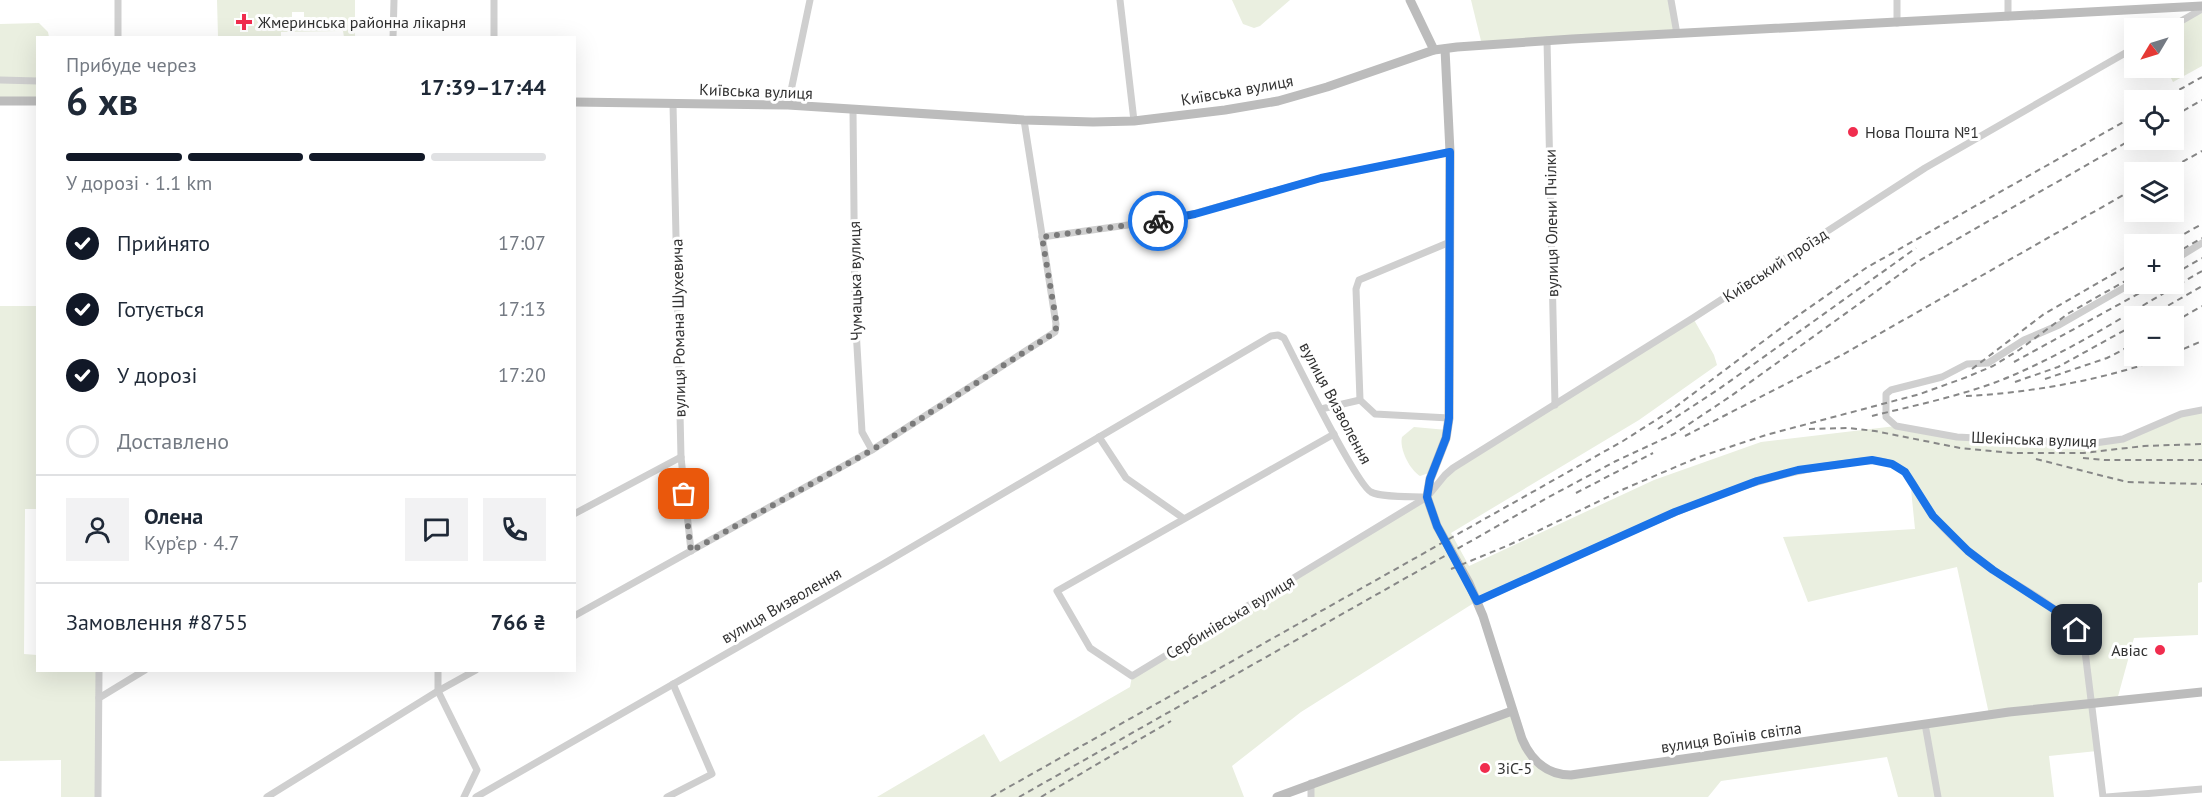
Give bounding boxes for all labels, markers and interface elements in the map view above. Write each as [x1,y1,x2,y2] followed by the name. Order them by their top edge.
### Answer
[257,12,466,32] place label: Жмеринська районна лікарня
[235,13,253,31] marker: Жмеринська районна лікарня
[2124,18,2184,78] north arrow
[2124,18,2184,366] map controls
[66,52,197,78] text: Прибуде через
[1179,70,1295,110] street label: Київська вулиця
[420,73,546,101] text: 17:39–17:44
[66,75,138,126] text: 6 хв
[699,79,813,103] street label: Київська вулиця
[2124,90,2184,150] button: locate
[1865,122,1979,142] place label: Нова Пошта №1
[1846,125,1860,139] marker: Нова Пошта №1
[1540,149,1562,297] street label: вулиця Олени Пчілки
[2124,162,2184,222] button: layers
[66,170,212,196] text: У дорозі · 1.1 km
[1128,191,1188,251] courier
[1142,205,1175,238] icon: bike
[844,221,866,341] street label: Чумацька вулиця
[1719,224,1831,306] street label: Київський проїзд
[66,227,99,260] icon: check
[117,229,210,257] text: Прийнято
[498,230,546,256] text: 17:07
[2124,234,2184,294] button: +
[666,239,690,417] street label: вулиця Романа Шухевича
[66,293,99,326] icon: check
[117,295,204,323] text: Готується
[498,296,546,322] text: 17:13
[2124,306,2184,366] button: −
[1295,339,1377,467] street label: вулиця Визволення
[66,359,99,392] icon: check
[117,361,197,389] text: У дорозі
[498,362,546,388] text: 17:20
[117,427,229,455] text: Доставлено
[1971,427,2097,451] street label: Шекінська вулиця
[658,468,709,519] pin
[667,477,700,510] icon: bag
[66,498,129,561] button: person
[405,498,468,561] button: chat
[483,498,546,561] button: phone
[144,502,203,530] text: Олена
[144,530,239,556] text: Кур’єр · 4.7
[717,563,845,647] street label: вулиця Визволення
[1162,571,1298,663] street label: Сербинівська вулиця
[2051,604,2102,655] pin
[66,608,248,636] text: Замовлення #8755
[491,608,546,636] text: 766 ₴
[2060,613,2093,646] icon: home
[2111,640,2148,660] place label: Авіас
[2153,643,2167,657] marker: Авіас
[1659,717,1803,757] street label: вулиця Воїнів світла
[1497,758,1532,778] place label: ЗіС-5
[1478,761,1492,775] marker: ЗіС-5

